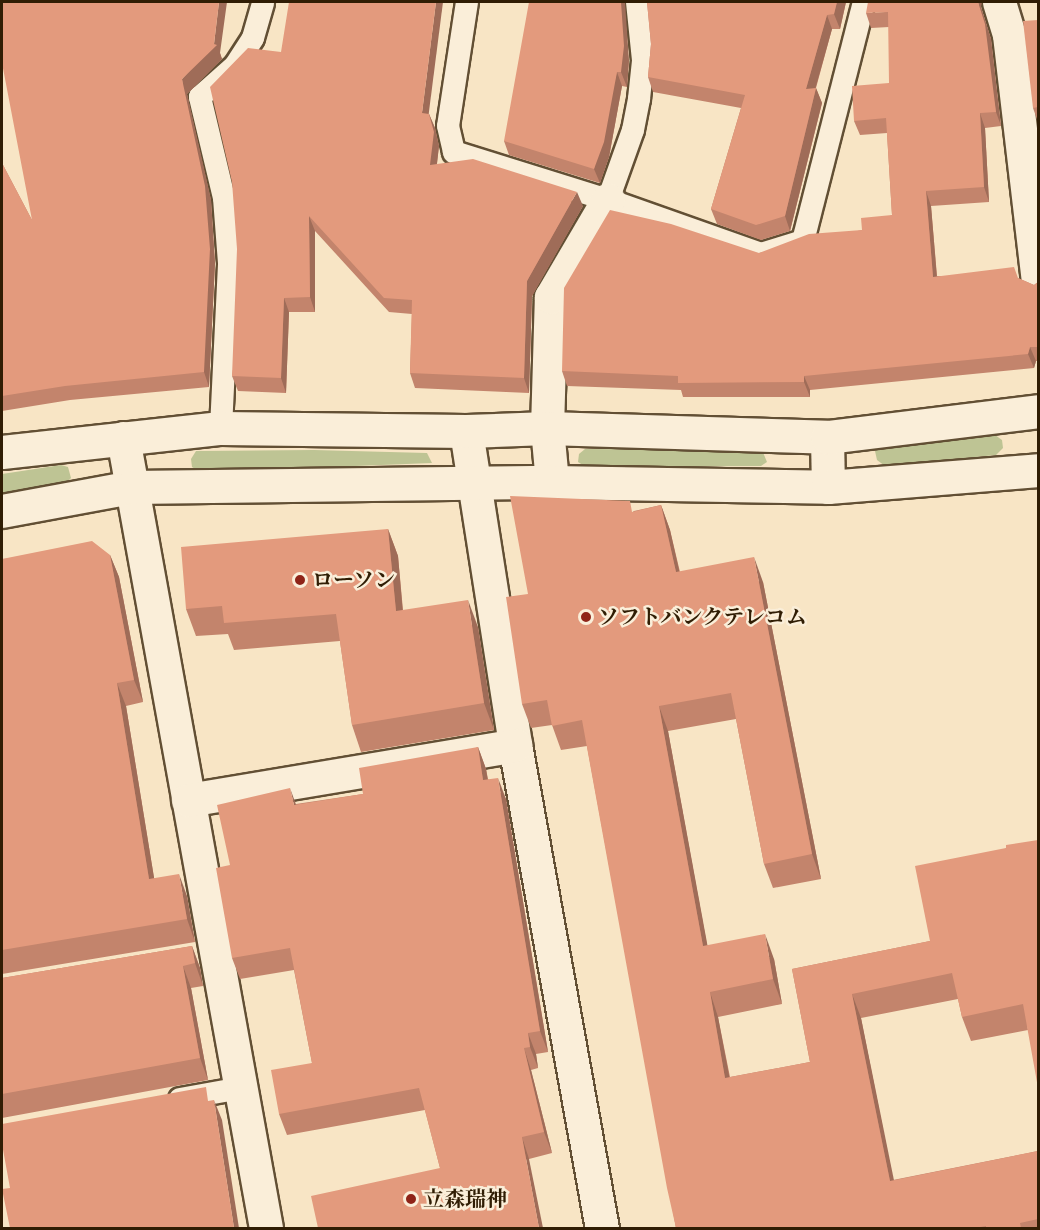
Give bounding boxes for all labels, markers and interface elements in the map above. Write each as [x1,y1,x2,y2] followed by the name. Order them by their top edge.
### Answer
[312,567,396,593] place label: ローソン
[293,573,307,587] marker: ローソン
[598,604,808,630] place label: ソフトバンクテレコム
[579,610,593,624] marker: ソフトバンクテレコム
[423,1186,507,1212] place label: 立森瑞神
[404,1192,418,1206] marker: 立森瑞神

